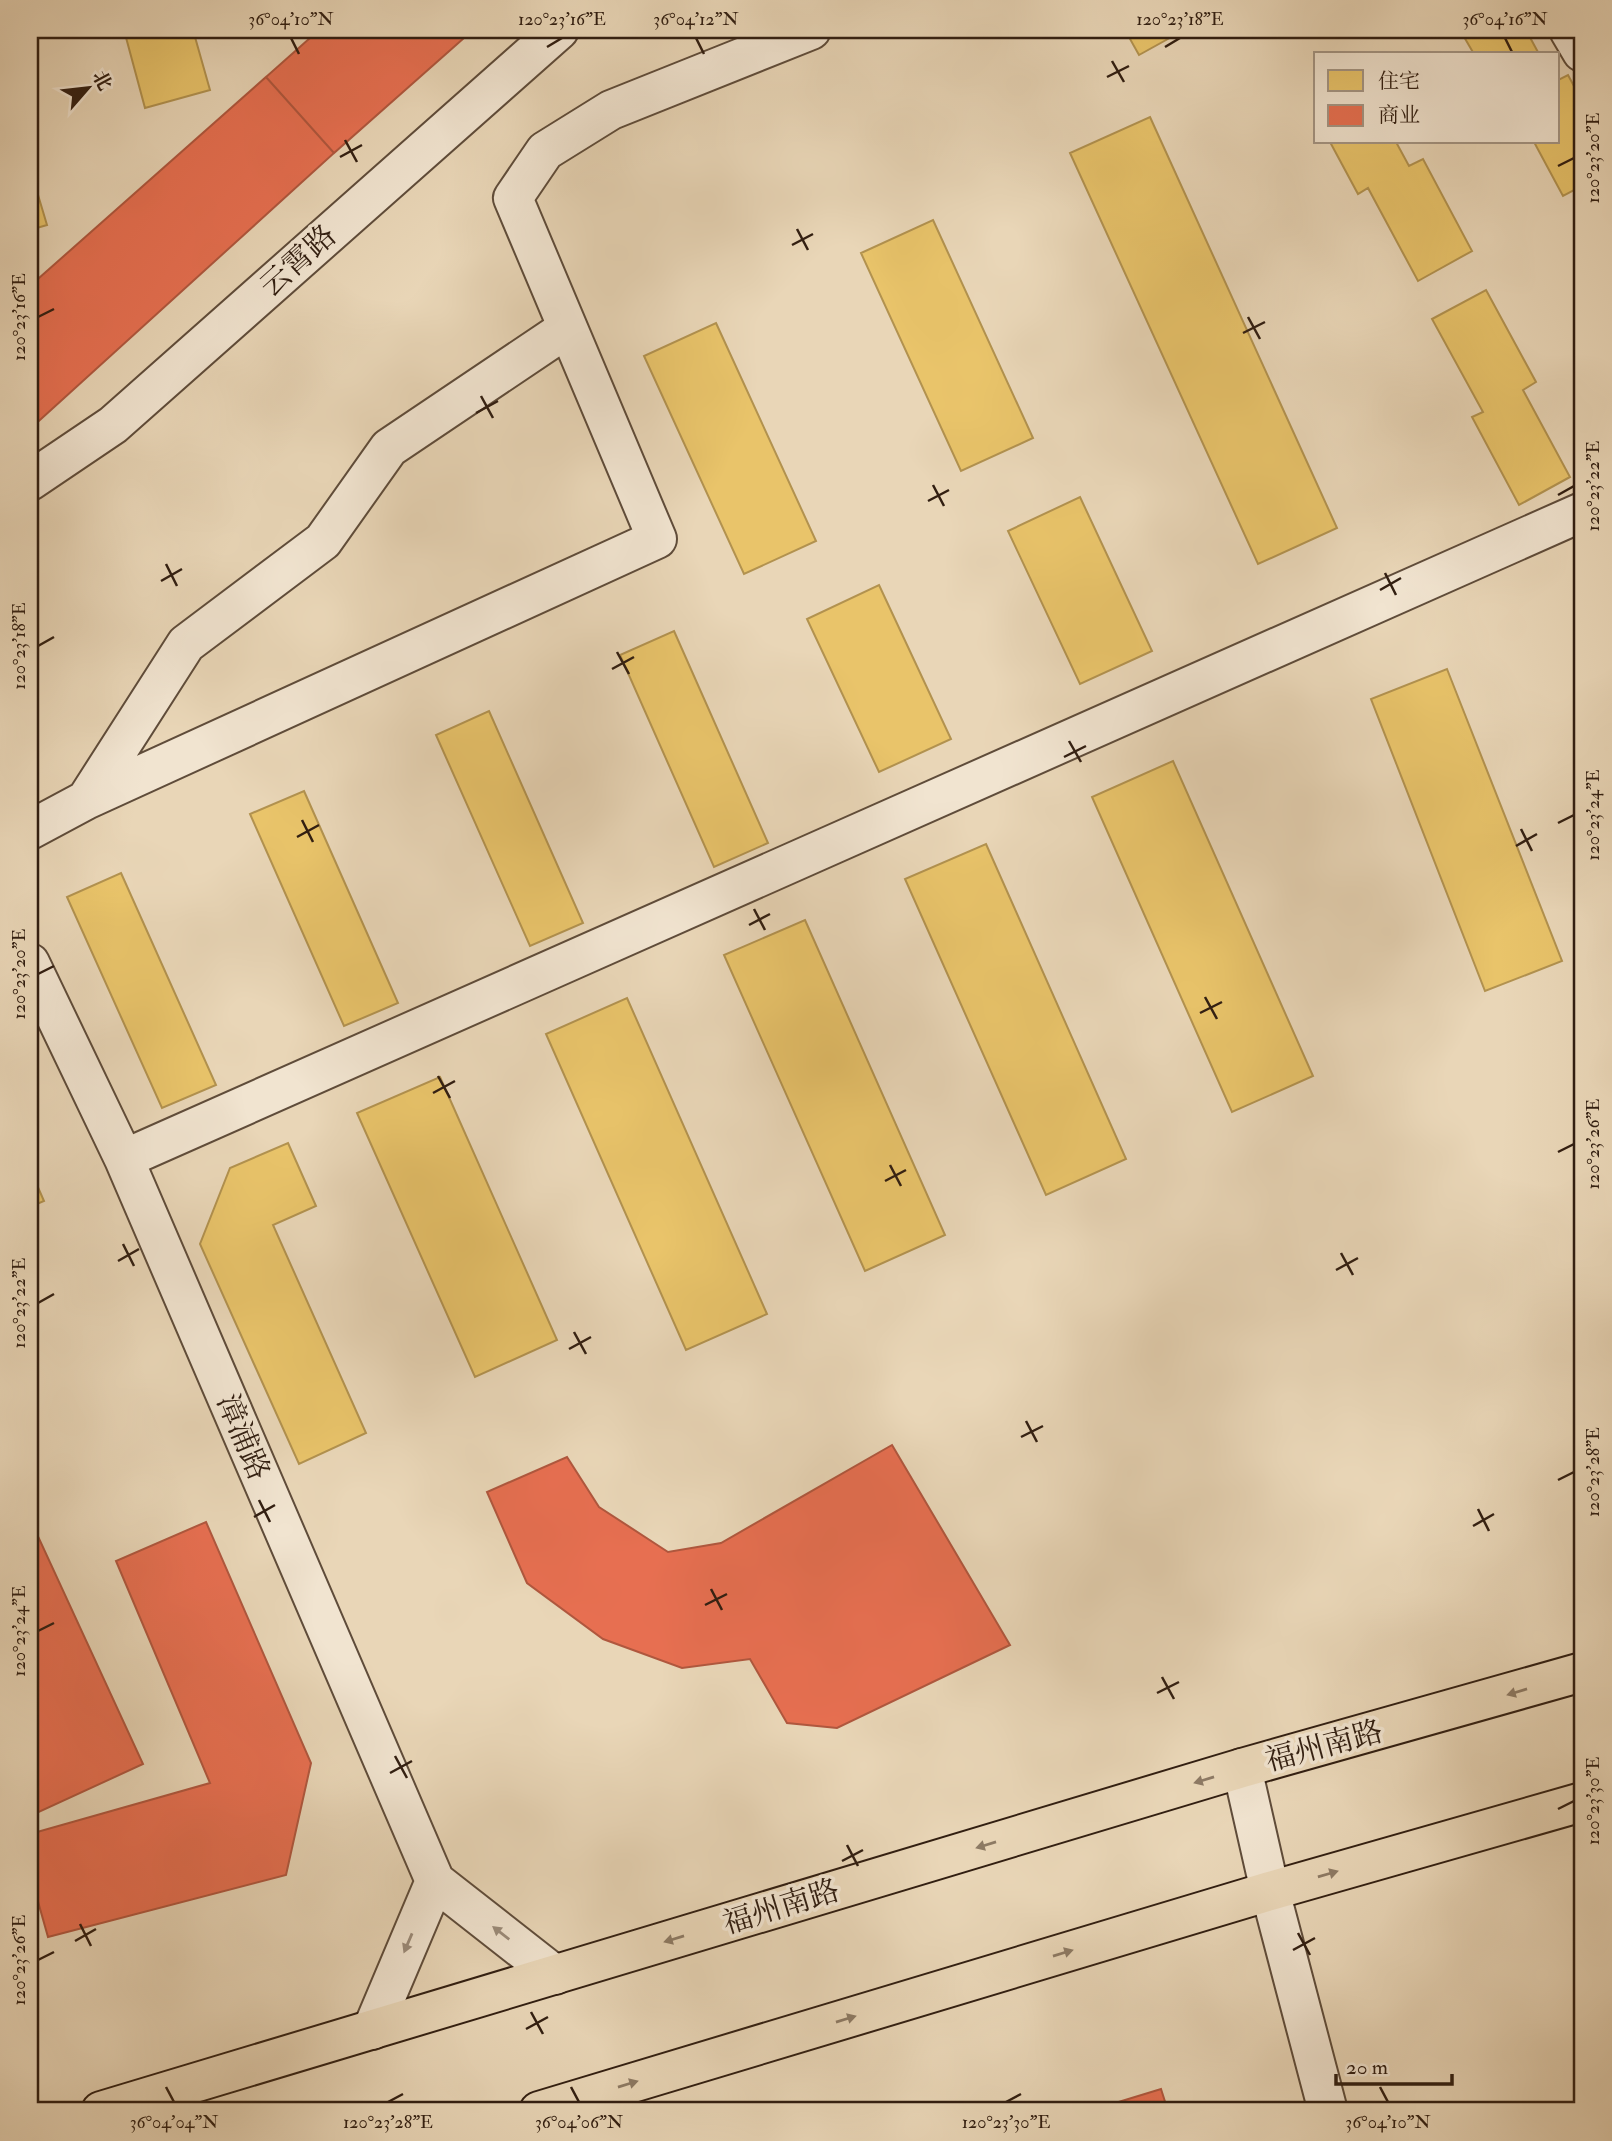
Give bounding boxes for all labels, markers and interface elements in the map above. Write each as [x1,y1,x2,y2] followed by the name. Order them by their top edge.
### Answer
[248,8,334,31] text: 36°04'10"N
[518,8,606,31] text: 120°23'16"E
[653,8,739,31] text: 36°04'12"N
[1136,8,1224,31] text: 120°23'18"E
[1462,8,1548,31] text: 36°04'16"N
[52,52,122,122] north arrow
[1314,52,1560,144] legend
[87,66,117,95] text: 北
[1378,68,1420,95] text: 住宅
[1378,102,1420,129] text: 商业
[1582,112,1605,203] text: 120°23'20"E
[252,217,344,305] street label: 云霄路
[8,273,31,361] text: 120°23'16"E
[1582,441,1605,531] text: 120°23'22"E
[8,602,31,690] text: 120°23'18"E
[1582,769,1605,861] text: 120°23'24"E
[8,928,31,1019] text: 120°23'20"E
[1582,1099,1605,1189] text: 120°23'26"E
[8,1258,31,1348] text: 120°23'22"E
[208,1388,278,1486] street label: 漳浦路
[1582,1427,1605,1517] text: 120°23'28"E
[8,1585,31,1677] text: 120°23'24"E
[1506,1687,1527,1697] one-way arrow
[1261,1713,1387,1779] street label: 福州南路
[1582,1757,1605,1845] text: 120°23'30"E
[1193,1775,1214,1785] one-way arrow
[975,1841,996,1851] one-way arrow
[1318,1868,1340,1879] one-way arrow
[718,1872,844,1942] street label: 福州南路
[8,1915,31,2005] text: 120°23'26"E
[493,1926,510,1941] one-way arrow
[402,1933,413,1954] one-way arrow
[663,1935,684,1945] one-way arrow
[1053,1947,1074,1958] one-way arrow
[835,2013,856,2023] one-way arrow
[1336,2043,1451,2087] scale bar
[1346,2054,1388,2081] text: 20 m
[618,2079,639,2089] one-way arrow
[130,2111,218,2134] text: 36°04'04"N
[343,2111,433,2134] text: 120°23'28"E
[535,2111,623,2134] text: 36°04'06"N
[962,2111,1050,2134] text: 120°23'30"E
[1345,2111,1431,2134] text: 36°04'10"N

